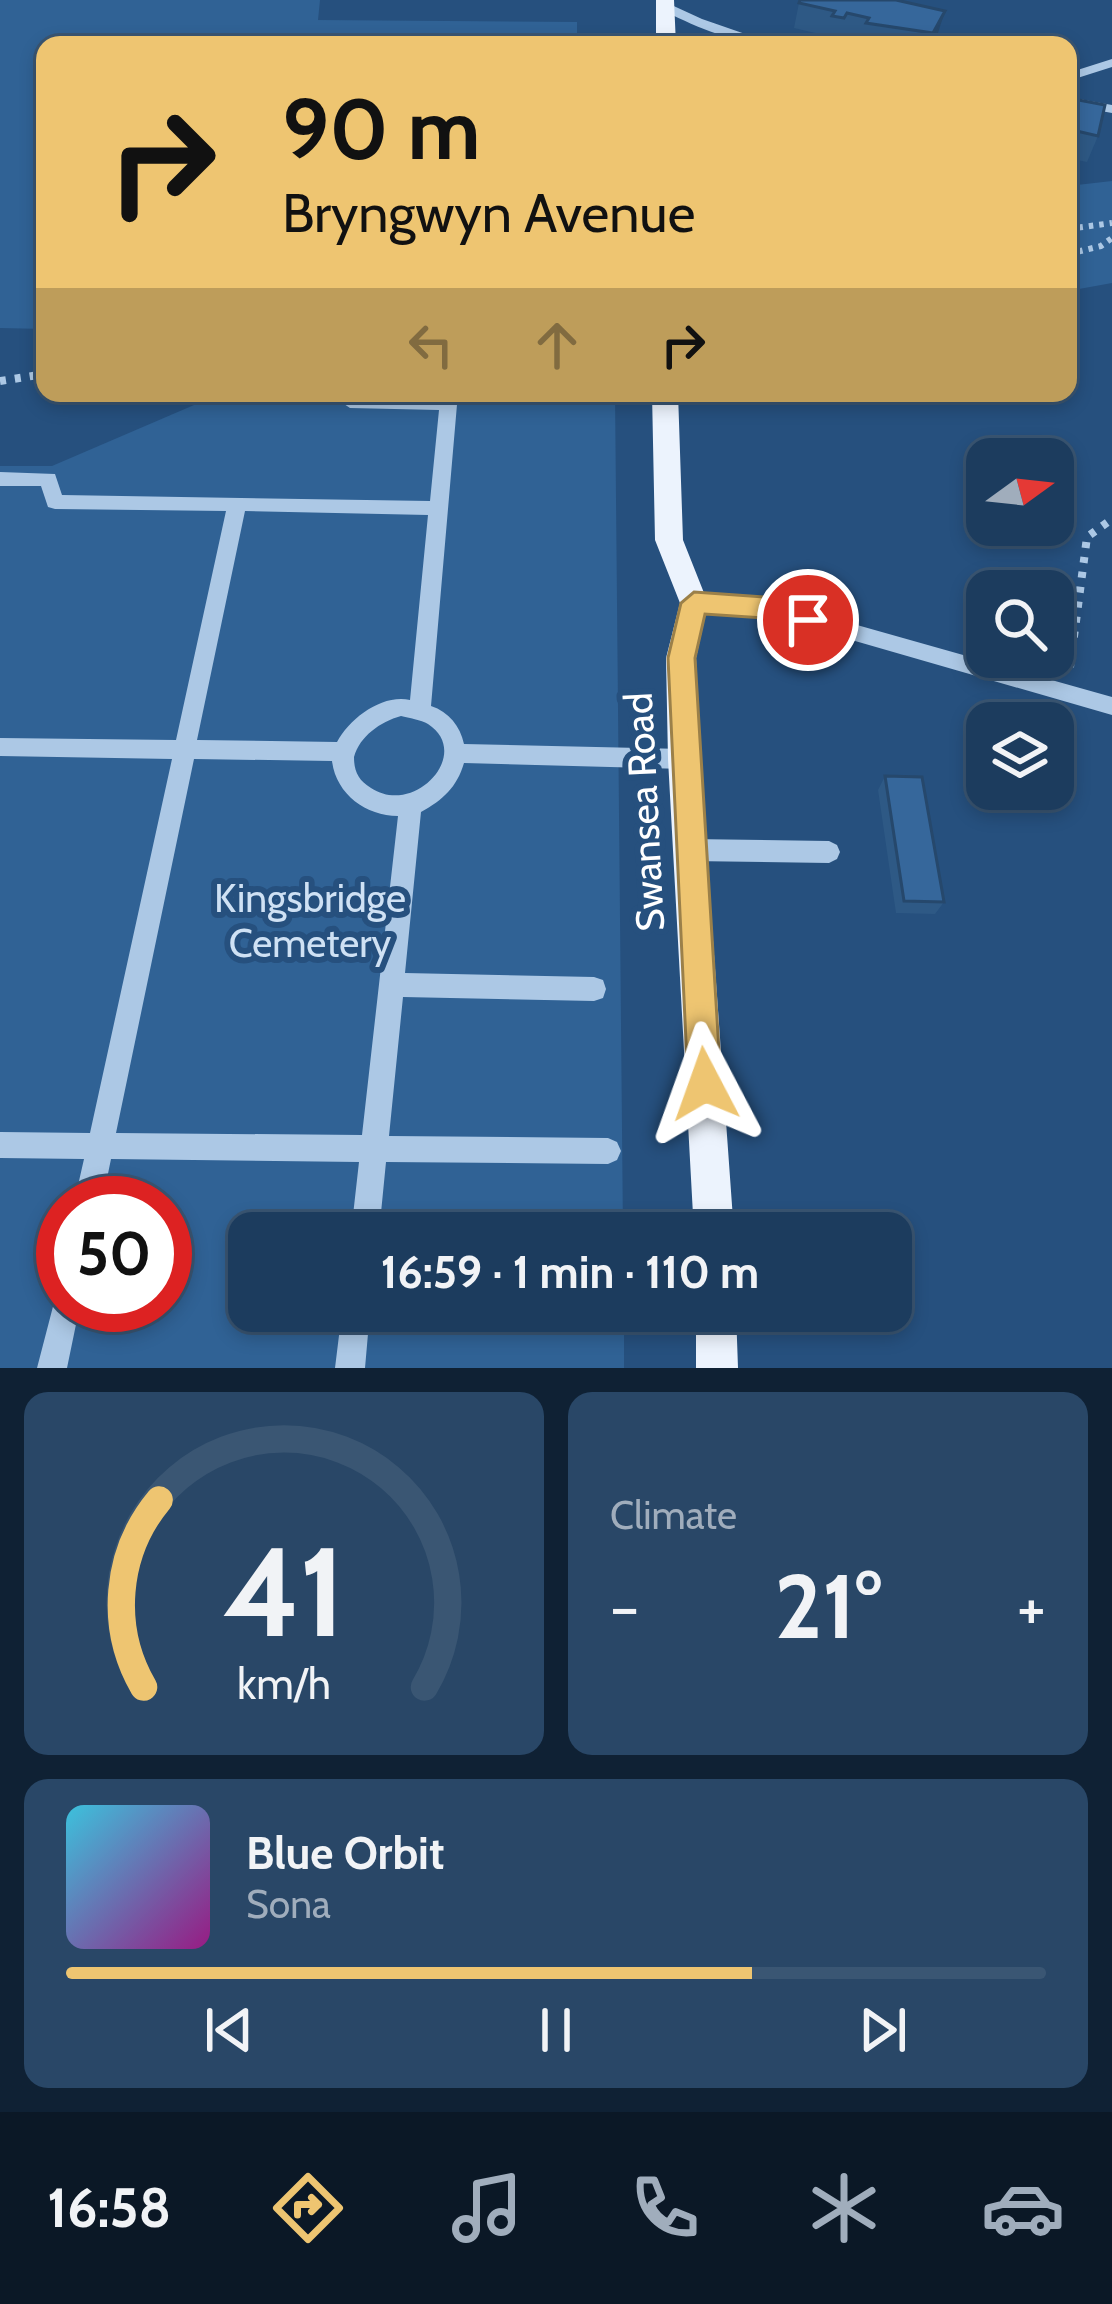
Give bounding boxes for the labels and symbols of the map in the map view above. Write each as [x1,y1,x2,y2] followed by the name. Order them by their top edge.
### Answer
[966,438,1074,546] north arrow
[757,569,859,671] pin
[614,691,674,933] street label: Swansea Road
[214,874,406,967] park label: Kingsbridge Cemetery
[642,1021,768,1147] position arrow
[36,1176,192,1332] speed limit sign: 50

